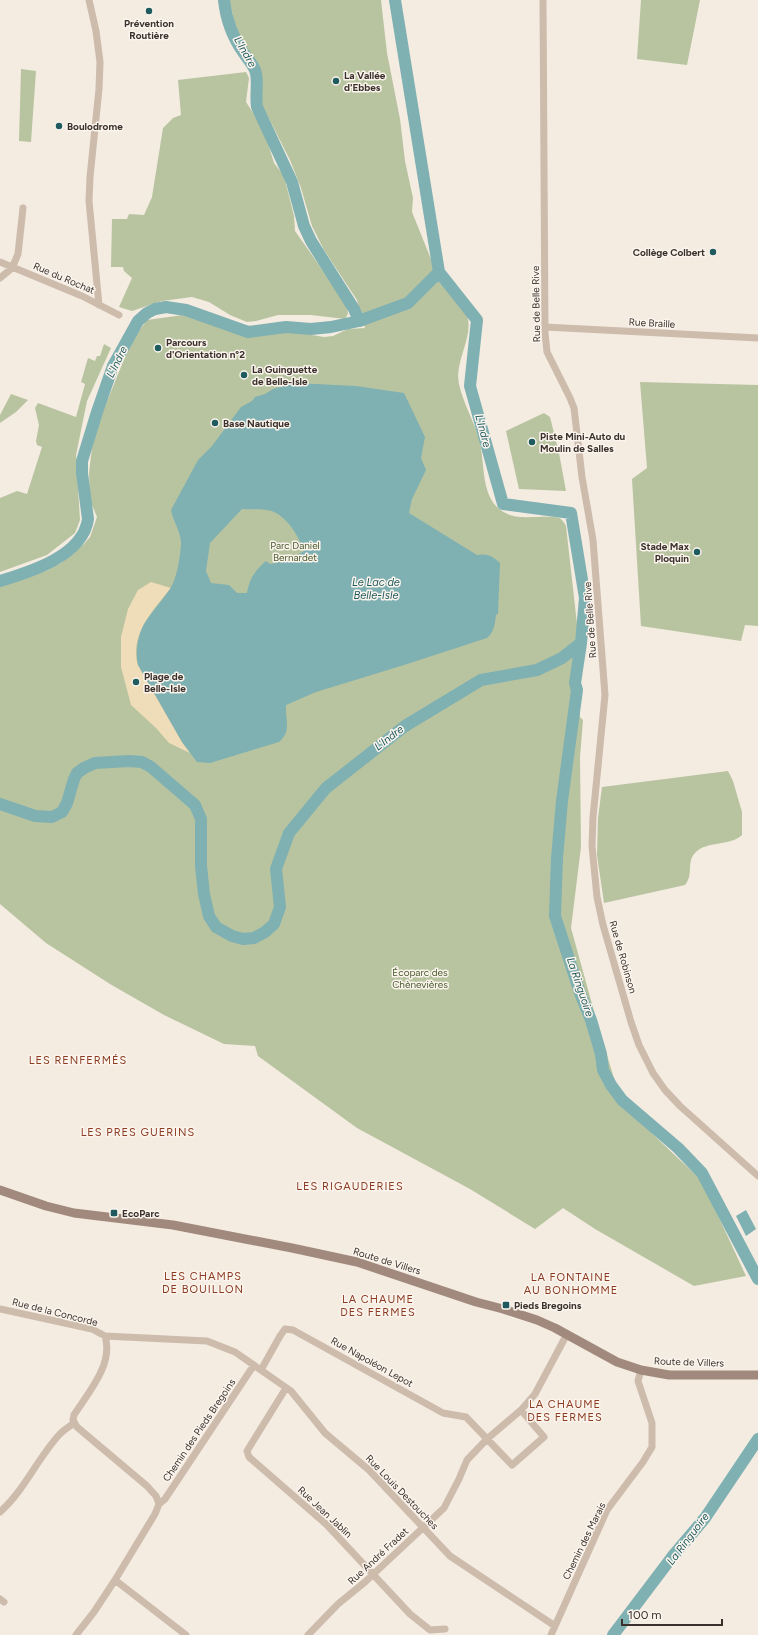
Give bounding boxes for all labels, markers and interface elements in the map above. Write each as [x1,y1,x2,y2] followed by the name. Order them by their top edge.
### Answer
[144,6,154,16] marker: Prévention Routière
[124,17,174,42] place label: Prévention Routière
[231,34,259,70] water label: L'Indre
[344,69,386,94] place label: La Vallée d'Ebbes
[331,76,341,86] marker: La Vallée d'Ebbes
[67,120,123,133] place label: Boulodrome
[54,121,64,131] marker: Boulodrome
[633,246,705,259] place label: Collège Colbert
[708,247,718,257] marker: Collège Colbert
[31,259,97,297] street label: Rue du Rochat
[529,265,543,342] street label: Rue de Belle Rive
[628,315,676,331] street label: Rue Braille
[166,336,245,361] place label: Parcours d'Orientation n°2
[153,343,163,353] marker: Parcours d'Orientation n°2
[104,344,130,380] water label: L'Indre
[252,363,318,388] place label: La Guinguette de Belle-Isle
[239,370,249,380] marker: La Guinguette de Belle-Isle
[472,413,494,449] water label: L'Indre
[223,417,290,430] place label: Base Nautique
[210,418,220,428] marker: Base Nautique
[540,430,626,455] place label: Piste Mini-Auto du Moulin de Salles
[527,437,537,447] marker: Piste Mini-Auto du Moulin de Salles
[270,539,320,564] park label: Parc Daniel Bernardet
[641,540,690,565] place label: Stade Max Ploquin
[692,547,702,557] marker: Stade Max Ploquin
[352,576,400,602] water label: Le Lac de Belle-Isle
[581,581,599,659] street label: Rue de Belle Rive
[144,670,186,695] place label: Plage de Belle-Isle
[131,677,141,687] marker: Plage de Belle-Isle
[372,723,406,753] water label: L'Indre
[606,919,640,995] street label: Rue de Robinson
[564,956,596,1018] water label: La Ringuoire
[392,966,448,991] park label: Écoparc des Chènevières
[29,1054,127,1067] district label: LES RENFERMÉS
[81,1126,195,1139] district label: LES PRES GUERINS
[296,1180,404,1193] district label: LES RIGAUDERIES
[122,1207,160,1220] place label: EcoParc
[109,1208,119,1218] marker: EcoParc
[352,1245,423,1278] street label: Route de Villers
[162,1270,244,1296] district label: LES CHAMPS DE BOUILLON
[524,1271,618,1297] district label: LA FONTAINE AU BONHOMME
[340,1293,416,1319] district label: LA CHAUME DES FERMES
[11,1295,100,1329] street label: Rue de la Concorde
[514,1299,582,1312] place label: Pieds Bregoins
[501,1300,511,1310] marker: Pieds Bregoins
[329,1334,416,1390] street label: Rue Napoléon Lepot
[654,1354,725,1370] street label: Route de Villers
[160,1376,238,1484] street label: Chemin des Pieds Bregoins
[527,1398,603,1424] district label: LA CHAUME DES FERMES
[363,1452,441,1532] street label: Rue Louis Destouches
[295,1483,355,1541] street label: Rue Jean Jablin
[560,1500,609,1582] street label: Chemin des Marais
[664,1510,712,1568] water label: La Ringuoire
[345,1524,411,1587] street label: Rue André Fradet
[622,1601,722,1627] scale bar
[628,1608,662,1622] text: 100 m

